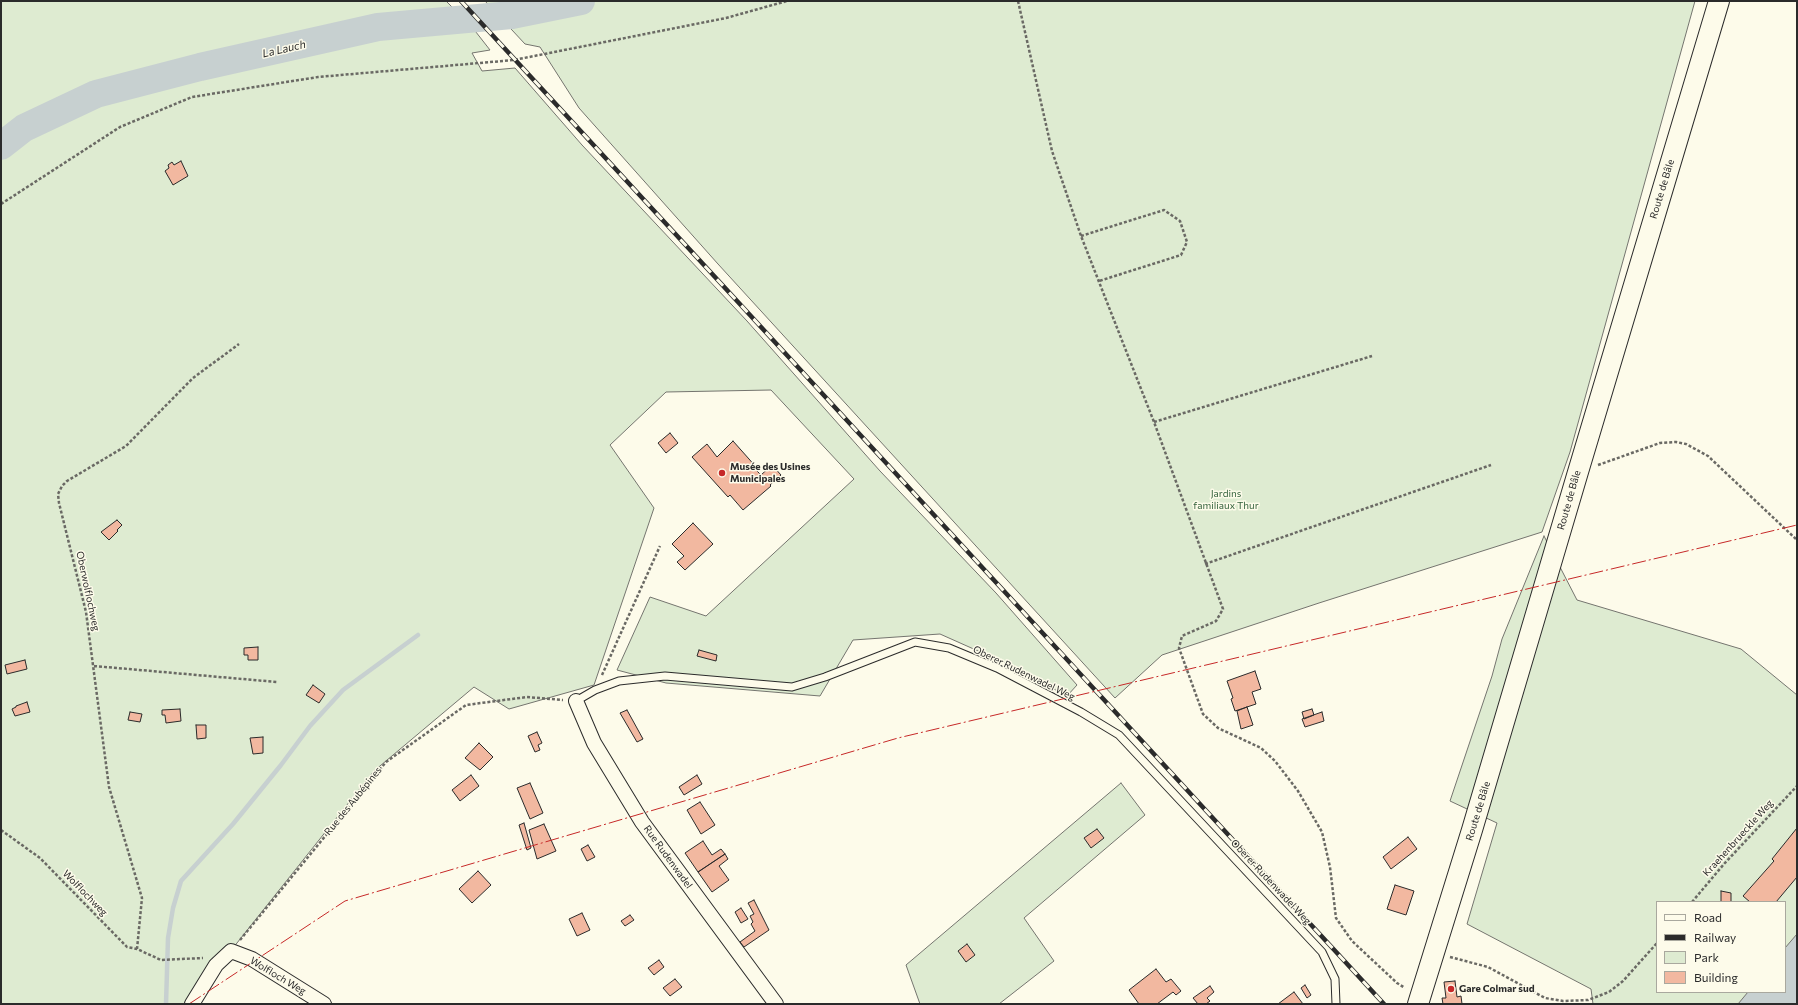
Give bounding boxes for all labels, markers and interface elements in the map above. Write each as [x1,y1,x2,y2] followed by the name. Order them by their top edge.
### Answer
[261,38,307,60] water label: La Lauch
[1647,158,1677,220] street label: Route de Bâle
[730,461,811,484] place label: Musée des Usines Municipales
[717,468,727,478] marker: Musée des Usines Municipales
[1555,469,1583,531] street label: Route de Bâle
[1193,488,1259,512] park label: Jardins familiaux Thur
[74,550,102,632] street label: Oberwolflochweg
[971,643,1077,703] street label: Oberer Rudenwadel Weg
[322,764,384,838] street label: Rue des Aubépines
[1463,780,1493,842] street label: Route de Bâle
[1700,797,1776,879] street label: Kraehenbrueckle Weg
[641,823,695,891] street label: Rue Rudenwadel
[1228,837,1314,927] street label: Oberer Rudenwadel Weg
[60,867,110,919] street label: Wolflochweg
[1656,901,1786,993] legend
[1694,910,1722,924] text: Road
[1694,930,1736,944] text: Railway
[1694,950,1719,964] text: Park
[248,955,308,997] street label: Wolfloch Weg
[1694,970,1738,984] text: Building
[1459,983,1535,995] place label: Gare Colmar sud
[1446,984,1456,994] marker: Gare Colmar sud

